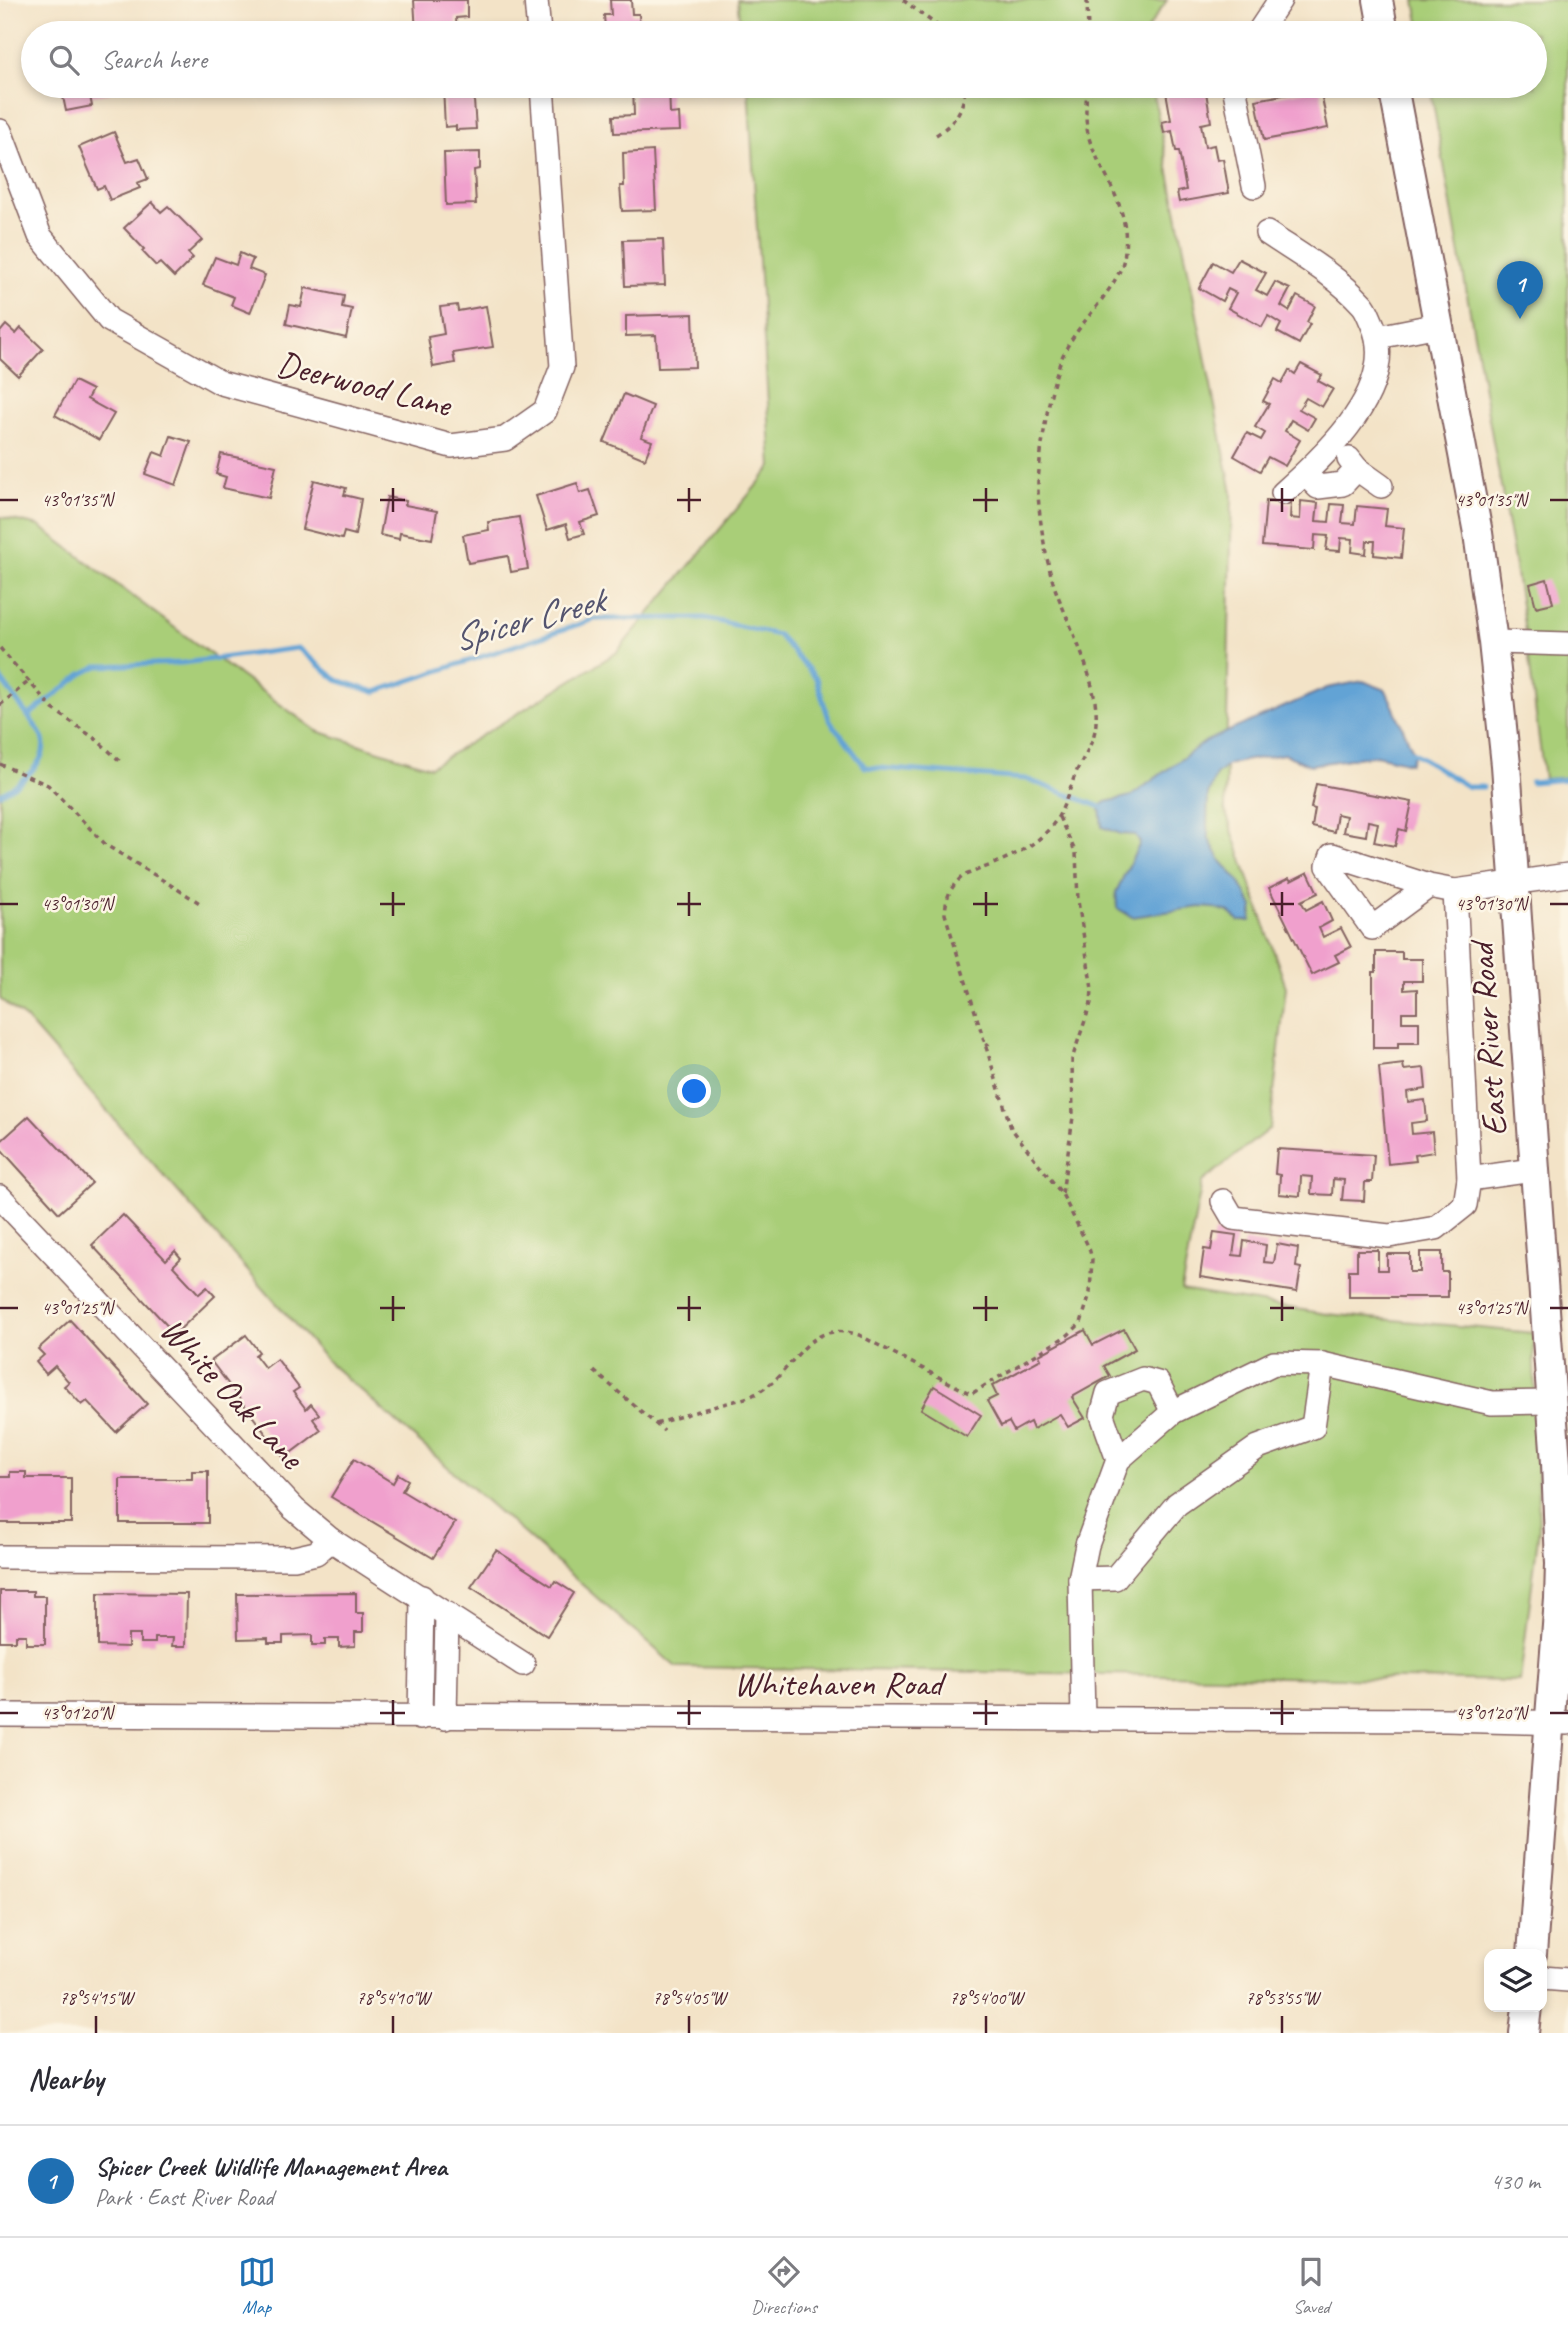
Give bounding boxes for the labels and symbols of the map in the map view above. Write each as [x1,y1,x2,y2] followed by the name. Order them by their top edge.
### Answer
[1497,261,1543,319] pin: 1
[273,341,458,428] street label: Deerwood Lane
[42,489,116,511] text: 43°01'35"N
[1456,489,1530,511] text: 43°01'35"N
[447,575,614,662] water label: Spicer Creek
[42,893,116,915] text: 43°01'30"N
[1456,893,1530,915] text: 43°01'30"N
[1458,937,1517,1138] street label: East River Road
[677,1074,711,1108] your location
[42,1297,116,1319] text: 43°01'25"N
[1456,1297,1530,1319] text: 43°01'25"N
[150,1308,315,1480] street label: White Oak Lane
[734,1661,947,1706] street label: Whitehaven Road
[42,1702,116,1724] text: 43°01'20"N
[1456,1702,1530,1724] text: 43°01'20"N
[59,1987,136,2009] text: 78°54'15"W
[356,1987,433,2009] text: 78°54'10"W
[652,1987,729,2009] text: 78°54'05"W
[949,1987,1026,2009] text: 78°54'00"W
[1245,1987,1322,2009] text: 78°53'55"W

